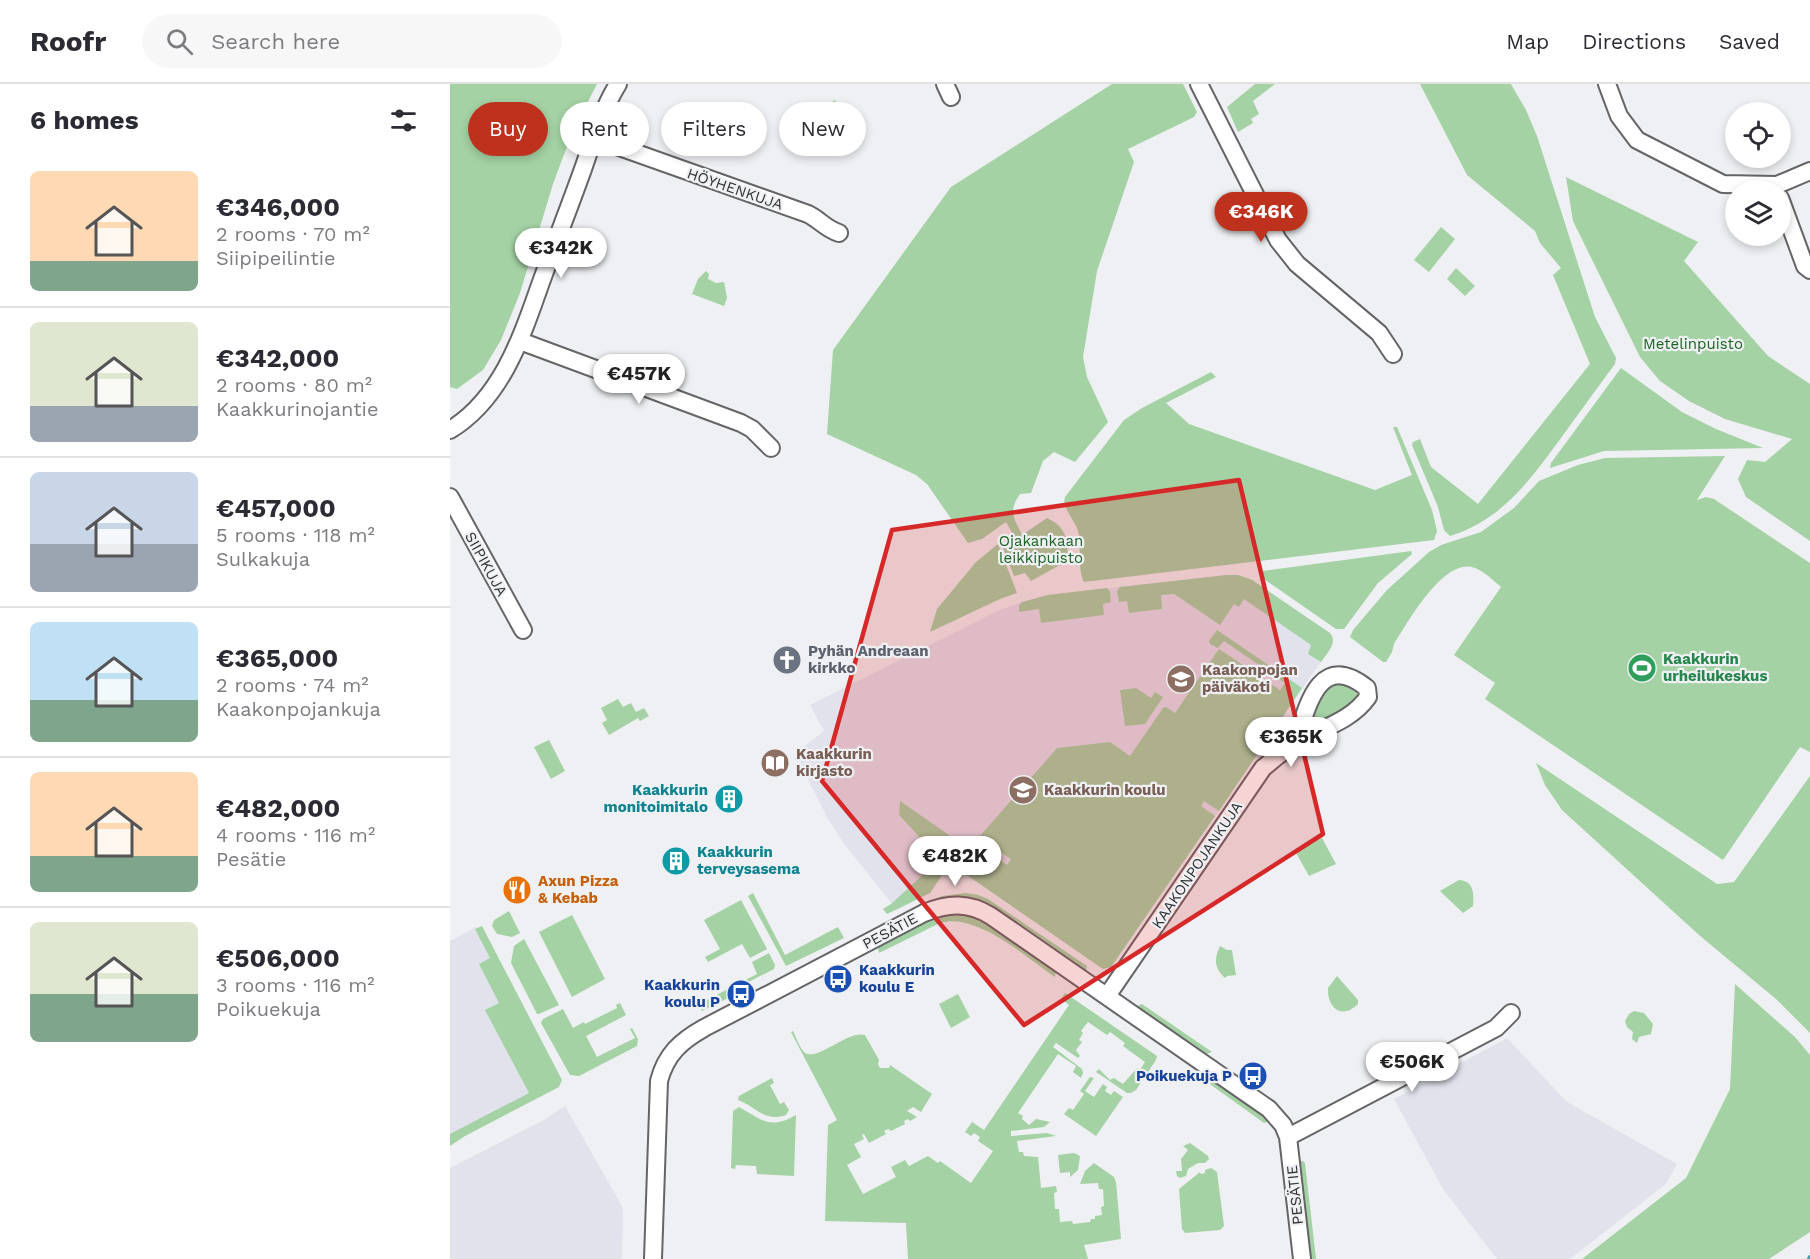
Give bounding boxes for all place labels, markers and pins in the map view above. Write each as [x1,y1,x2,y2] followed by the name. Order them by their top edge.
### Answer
[1219,192,1303,243] pin: €346K
[519,228,603,279] pin: €342K
[597,354,681,405] pin: €457K
[808,642,929,677] place label: Pyhän Andreaan kirkko
[771,644,803,676] church icon: Pyhän Andreaan kirkko
[1663,650,1767,685] place label: Kaakkurin urheilukeskus
[1626,652,1658,684] sports icon: Kaakkurin urheilukeskus
[1202,661,1298,696] place label: Kaakonpojan päiväkoti
[1165,663,1197,695] school or university icon: Kaakonpojan päiväkoti
[1249,717,1333,768] pin: €365K
[796,745,872,780] place label: Kaakkurin kirjasto
[759,747,791,779] library icon: Kaakkurin kirjasto
[1007,774,1039,806] school or university icon: Kaakkurin koulu
[604,781,708,816] place label: Kaakkurin monitoimitalo
[1044,781,1166,799] place label: Kaakkurin koulu
[713,783,745,815] building icon: Kaakkurin monitoimitalo
[913,836,997,887] pin: €482K
[697,843,800,878] place label: Kaakkurin terveysasema
[660,845,692,877] building icon: Kaakkurin terveysasema
[538,872,619,907] place label: Axun Pizza & Kebab
[501,874,533,906] restaurant icon: Axun Pizza & Kebab
[859,961,935,996] place label: Kaakkurin koulu E
[822,963,854,995] bus stop icon: Kaakkurin koulu E
[644,976,720,1011] place label: Kaakkurin koulu P
[725,978,757,1010] bus stop icon: Kaakkurin koulu P
[1370,1042,1454,1093] pin: €506K
[1237,1060,1269,1092] bus stop icon: Poikuekuja P
[1136,1067,1232,1085] place label: Poikuekuja P

